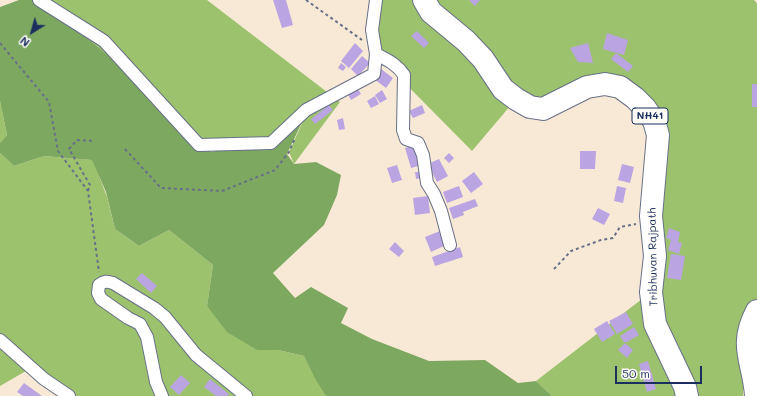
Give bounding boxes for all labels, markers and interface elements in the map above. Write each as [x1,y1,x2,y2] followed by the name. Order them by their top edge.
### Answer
[12,12,52,52] north arrow
[17,33,32,50] text: N
[632,108,668,124] road number: NH41
[646,207,660,307] street label: Tribhuvan Rajpath
[617,358,704,384] scale bar
[622,365,650,381] text: 50 m

